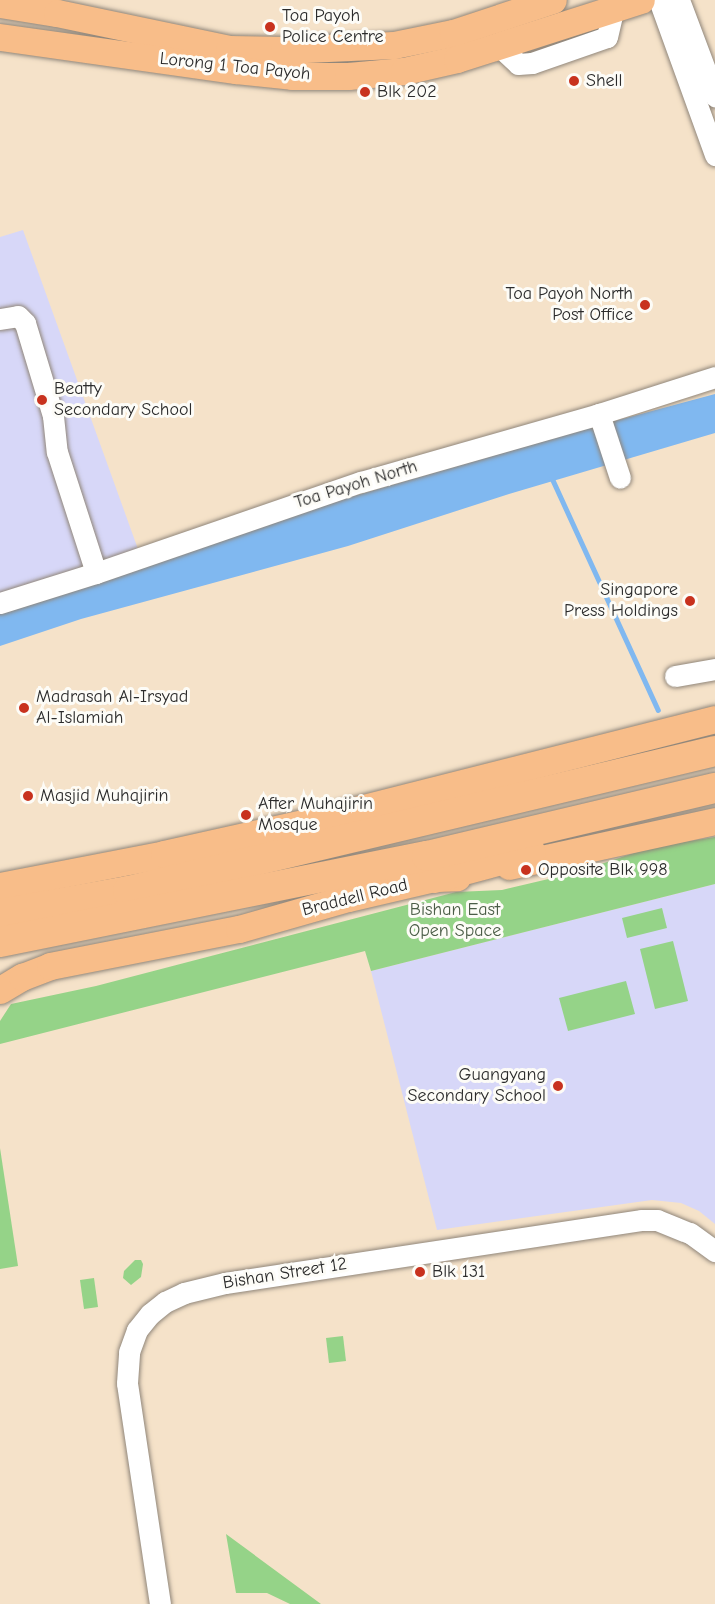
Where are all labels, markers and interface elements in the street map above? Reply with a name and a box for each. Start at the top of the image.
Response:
place label: Toa Payoh Police Centre [282,6,384,48]
marker: Toa Payoh Police Centre [263,20,277,34]
street label: Lorong 1 Toa Payoh [159,48,311,86]
place label: Shell [586,70,622,92]
marker: Shell [567,74,581,88]
place label: Blk 202 [377,81,437,103]
marker: Blk 202 [358,85,372,99]
place label: Toa Payoh North Post Office [506,284,633,326]
marker: Toa Payoh North Post Office [638,298,652,312]
place label: Beatty Secondary School [54,379,192,422]
marker: Beatty Secondary School [35,393,49,407]
street label: Toa Payoh North [292,456,420,514]
place label: Singapore Press Holdings [564,580,678,622]
marker: Singapore Press Holdings [683,594,697,608]
place label: Madrasah Al-Irsyad Al-Islamiah [36,687,188,730]
marker: Madrasah Al-Irsyad Al-Islamiah [17,701,31,715]
place label: Masjid Muhajirin [40,785,168,807]
marker: Masjid Muhajirin [21,789,35,803]
place label: After Muhajirin Mosque [258,794,373,836]
marker: After Muhajirin Mosque [239,808,253,822]
place label: Opposite Blk 998 [538,859,668,881]
marker: Opposite Blk 998 [519,863,533,877]
street label: Braddell Road [300,874,410,922]
park label: Bishan East Open Space [409,900,501,942]
place label: Guangyang Secondary School [408,1065,546,1108]
marker: Guangyang Secondary School [551,1079,565,1093]
street label: Bishan Street 12 [221,1254,349,1294]
place label: Blk 131 [432,1261,485,1283]
marker: Blk 131 [413,1265,427,1279]

